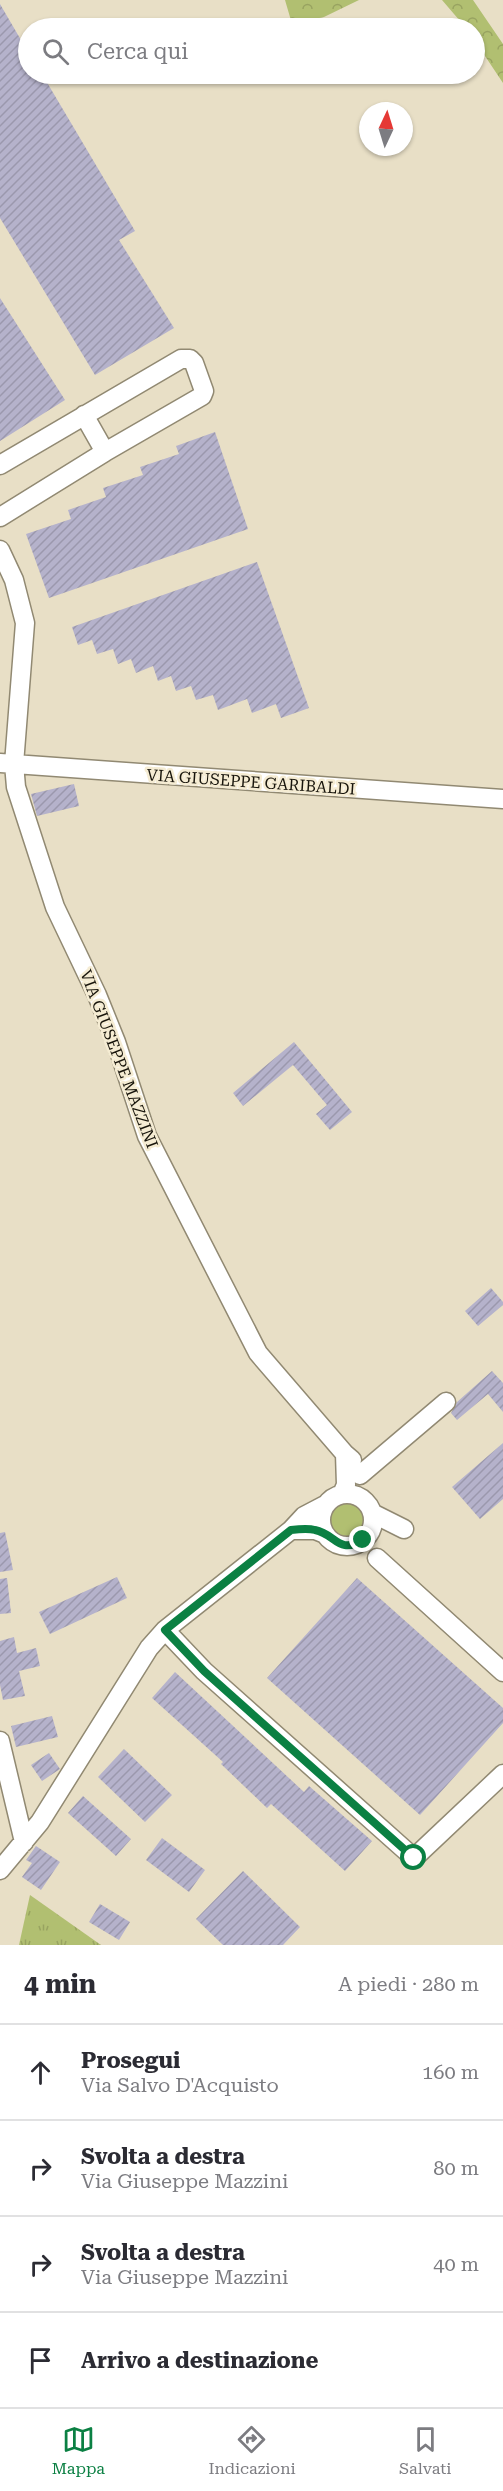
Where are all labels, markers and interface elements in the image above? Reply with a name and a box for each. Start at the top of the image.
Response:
search box [18,18,485,84]
icon: search [39,35,72,68]
text: Cerca qui [87,39,188,64]
north arrow [359,102,413,156]
street label: VIA GIUSEPPE GARIBALDI [146,765,356,799]
street label: VIA GIUSEPPE MAZZINI [76,967,162,1151]
route end [349,1526,375,1552]
route start [400,1844,426,1870]
text: 4 min [24,1969,96,1999]
text: A piedi · 280 m [338,1972,479,1996]
text: Prosegui [81,2048,180,2073]
icon: ahead [24,2056,57,2089]
text: 160 m [422,2060,479,2084]
text: Via Salvo D'Acquisto [81,2073,279,2097]
text: Svolta a destra [81,2144,245,2169]
icon: right [24,2152,57,2185]
text: 80 m [433,2156,479,2180]
text: Via Giuseppe Mazzini [81,2169,288,2193]
text: Svolta a destra [81,2240,245,2265]
icon: right [24,2248,57,2281]
text: 40 m [433,2252,479,2276]
text: Via Giuseppe Mazzini [81,2265,288,2289]
icon: arrive [24,2344,57,2377]
text: Arrivo a destinazione [81,2348,318,2373]
tab: Mappa [52,2423,105,2478]
tab: Indicazioni [208,2423,296,2478]
tab: Salvati [399,2423,451,2478]

